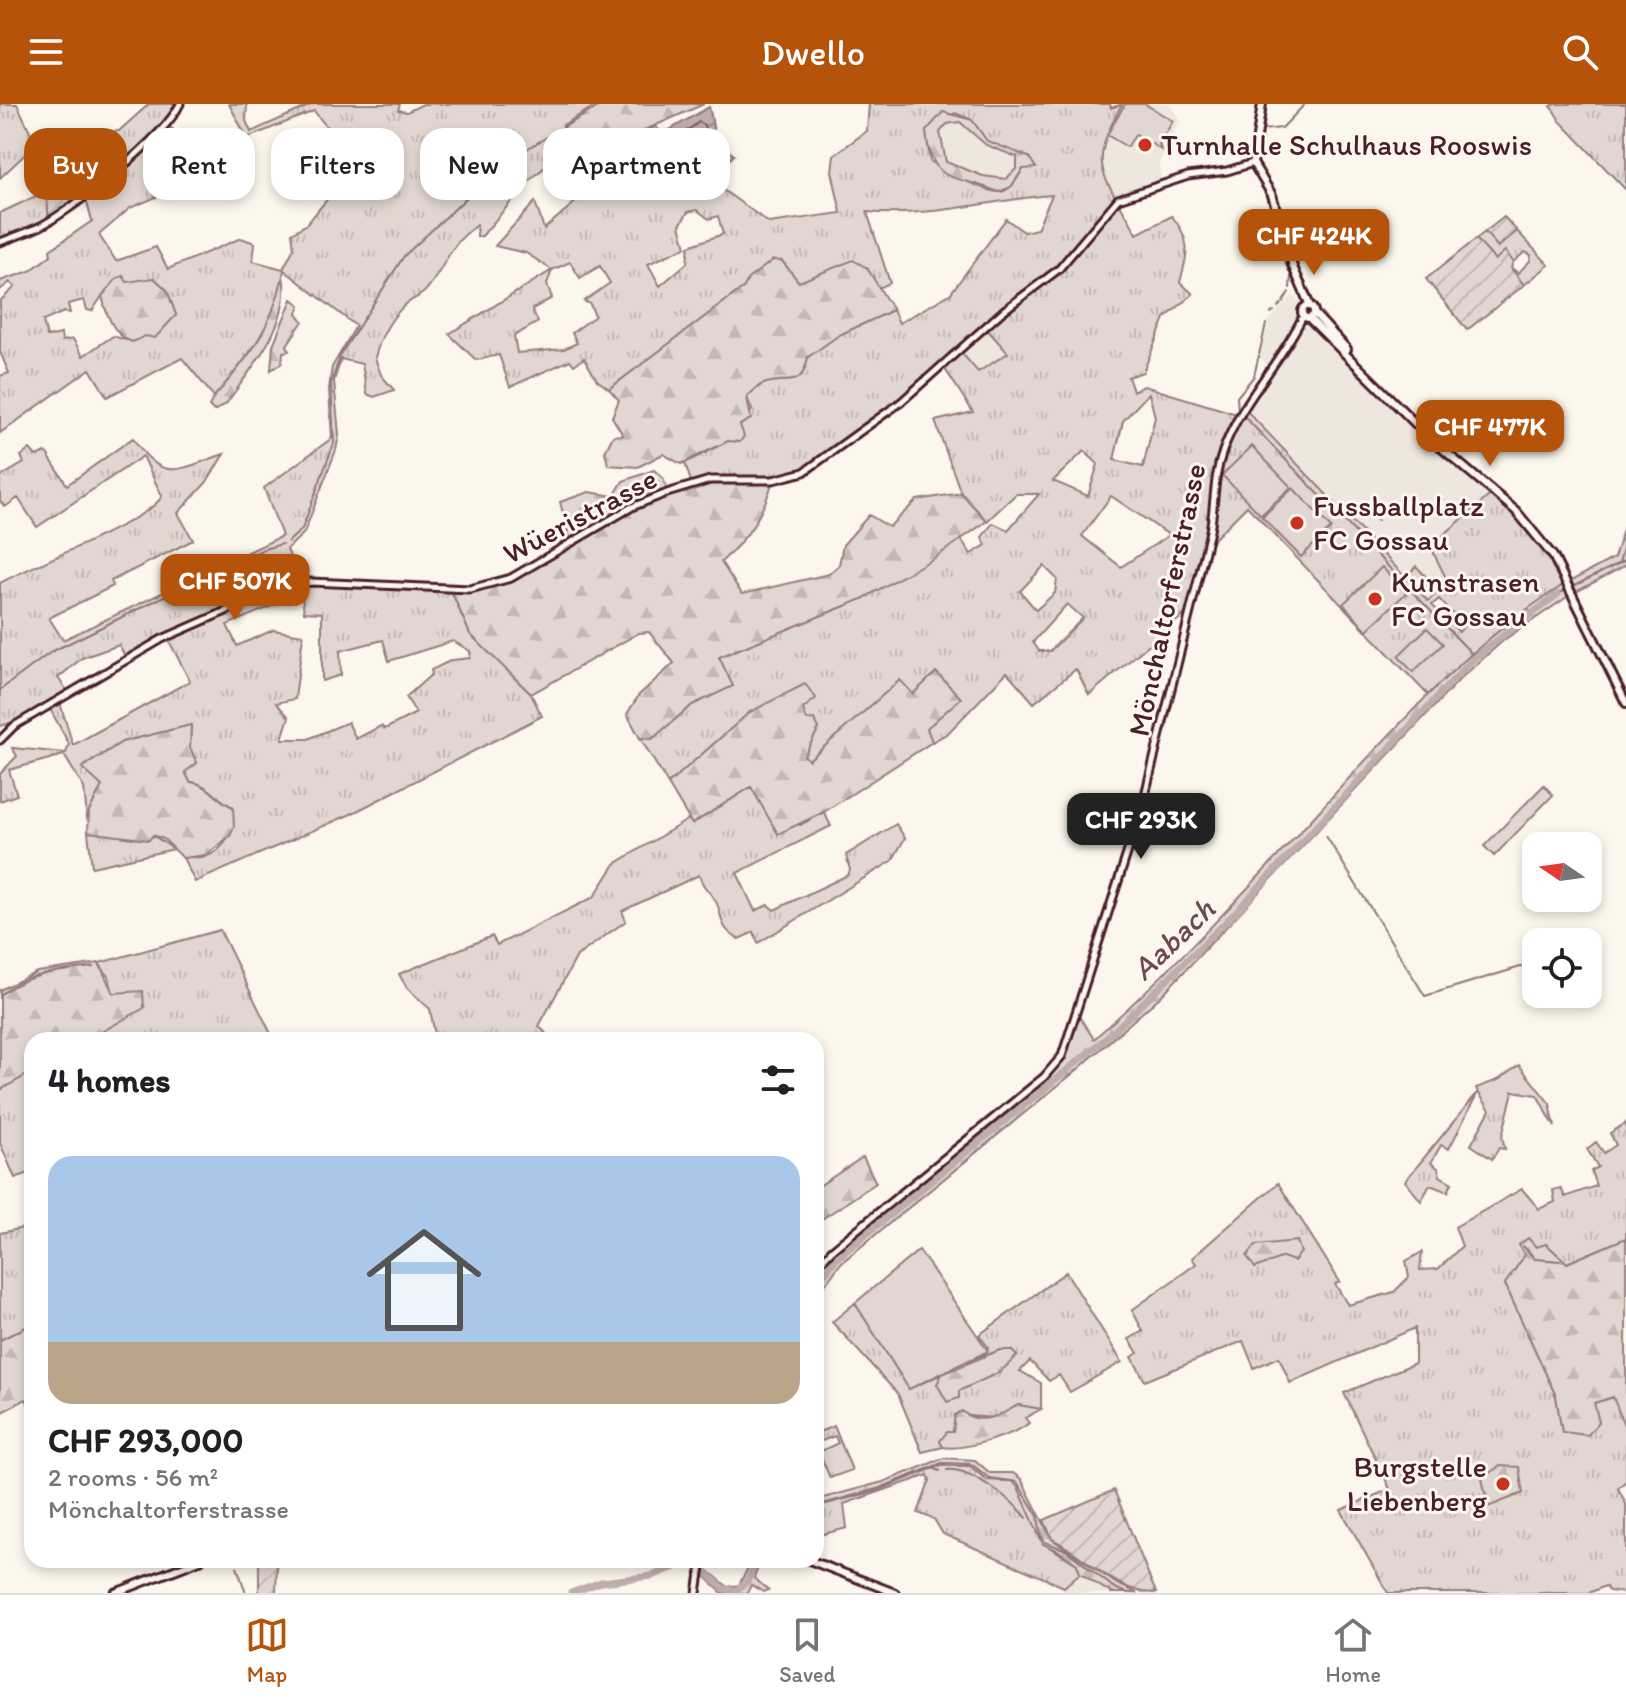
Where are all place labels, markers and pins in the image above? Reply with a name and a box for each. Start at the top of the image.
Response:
place label: Turnhalle Schulhaus Rooswis [1161,126,1532,163]
marker: Turnhalle Schulhaus Rooswis [1136,136,1154,154]
pin: CHF 424K [1231,209,1397,277]
pin: CHF 477K [1407,400,1573,468]
place label: Fussballplatz FC Gossau [1313,487,1484,558]
marker: Fussballplatz FC Gossau [1288,514,1306,532]
pin: CHF 507K [152,554,318,622]
place label: Kunstrasen FC Gossau [1391,563,1539,634]
marker: Kunstrasen FC Gossau [1366,590,1384,608]
pin: CHF 293K [1058,793,1224,861]
place label: Burgstelle Liebenberg [1347,1448,1488,1519]
marker: Burgstelle Liebenberg [1494,1475,1512,1493]

